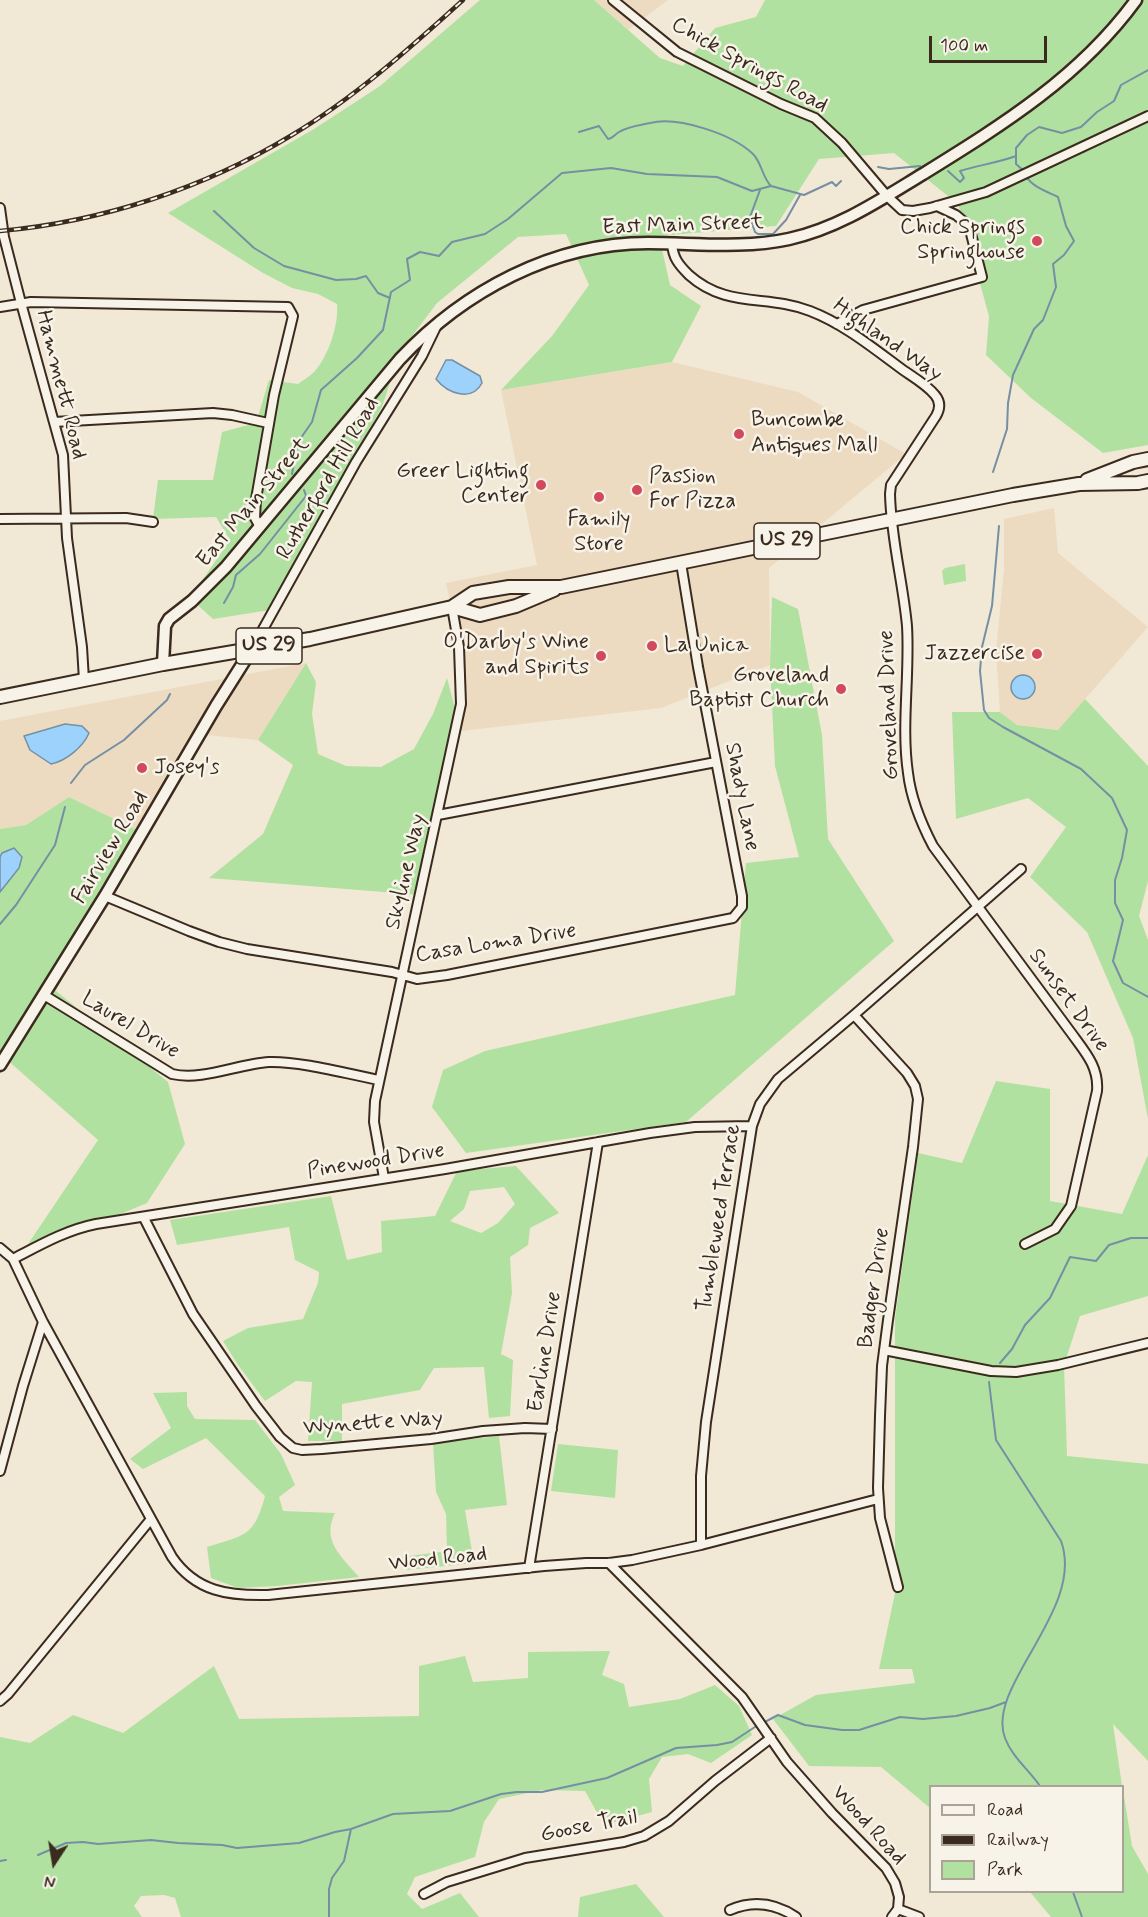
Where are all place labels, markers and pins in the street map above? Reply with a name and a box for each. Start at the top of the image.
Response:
place label: Chick Springs Springhouse [900,215,1025,266]
marker: Chick Springs Springhouse [1030,234,1044,248]
place label: Buncombe Antiques Mall [751,408,877,460]
marker: Buncombe Antiques Mall [732,427,746,441]
place label: Greer Lighting Center [396,459,529,511]
place label: Passion For Pizza [649,464,736,516]
marker: Greer Lighting Center [534,478,548,492]
marker: Passion For Pizza [630,483,644,497]
marker: Family Store [592,490,606,504]
place label: Family Store [567,507,631,558]
place label: O'Darby's Wine and Spirits [443,630,589,682]
place label: La Unica [664,633,749,659]
marker: La Unica [645,639,659,653]
place label: Jazzercise [924,641,1025,667]
marker: Jazzercise [1030,647,1044,661]
marker: O'Darby's Wine and Spirits [594,649,608,663]
place label: Groveland Baptist Church [689,663,829,714]
marker: Groveland Baptist Church [834,682,848,696]
place label: Josey's [154,755,219,781]
marker: Josey's [135,761,149,775]

